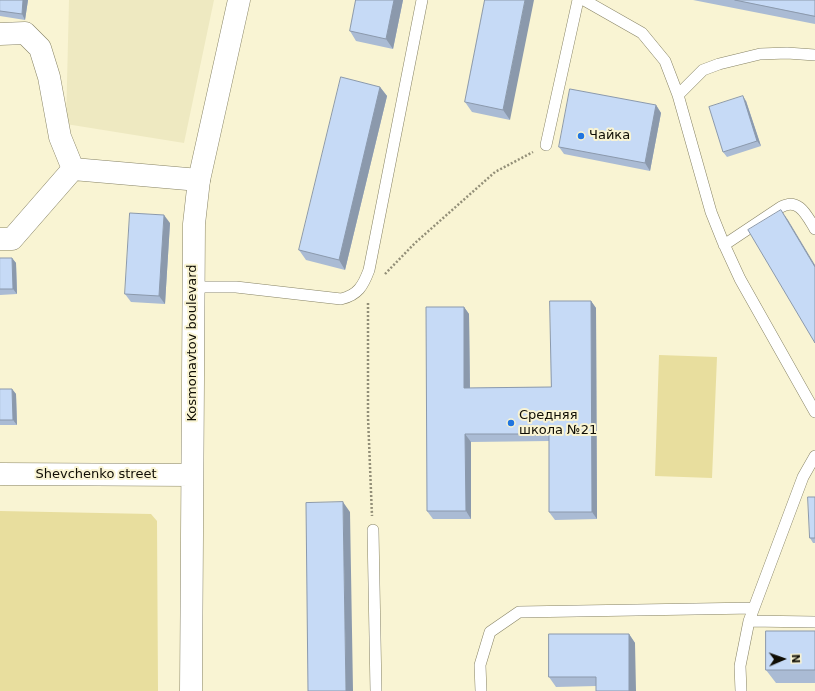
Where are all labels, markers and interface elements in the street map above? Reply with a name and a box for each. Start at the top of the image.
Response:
place label: Чайка [589,128,630,144]
marker: Чайка [576,131,586,141]
street label: Kosmonavtov boulevard [185,264,201,422]
place label: Средняя школа №21 [519,408,597,439]
marker: Средняя школа №21 [506,418,516,428]
street label: Shevchenko street [36,467,156,483]
north arrow [763,639,803,679]
text: N [789,654,802,663]

